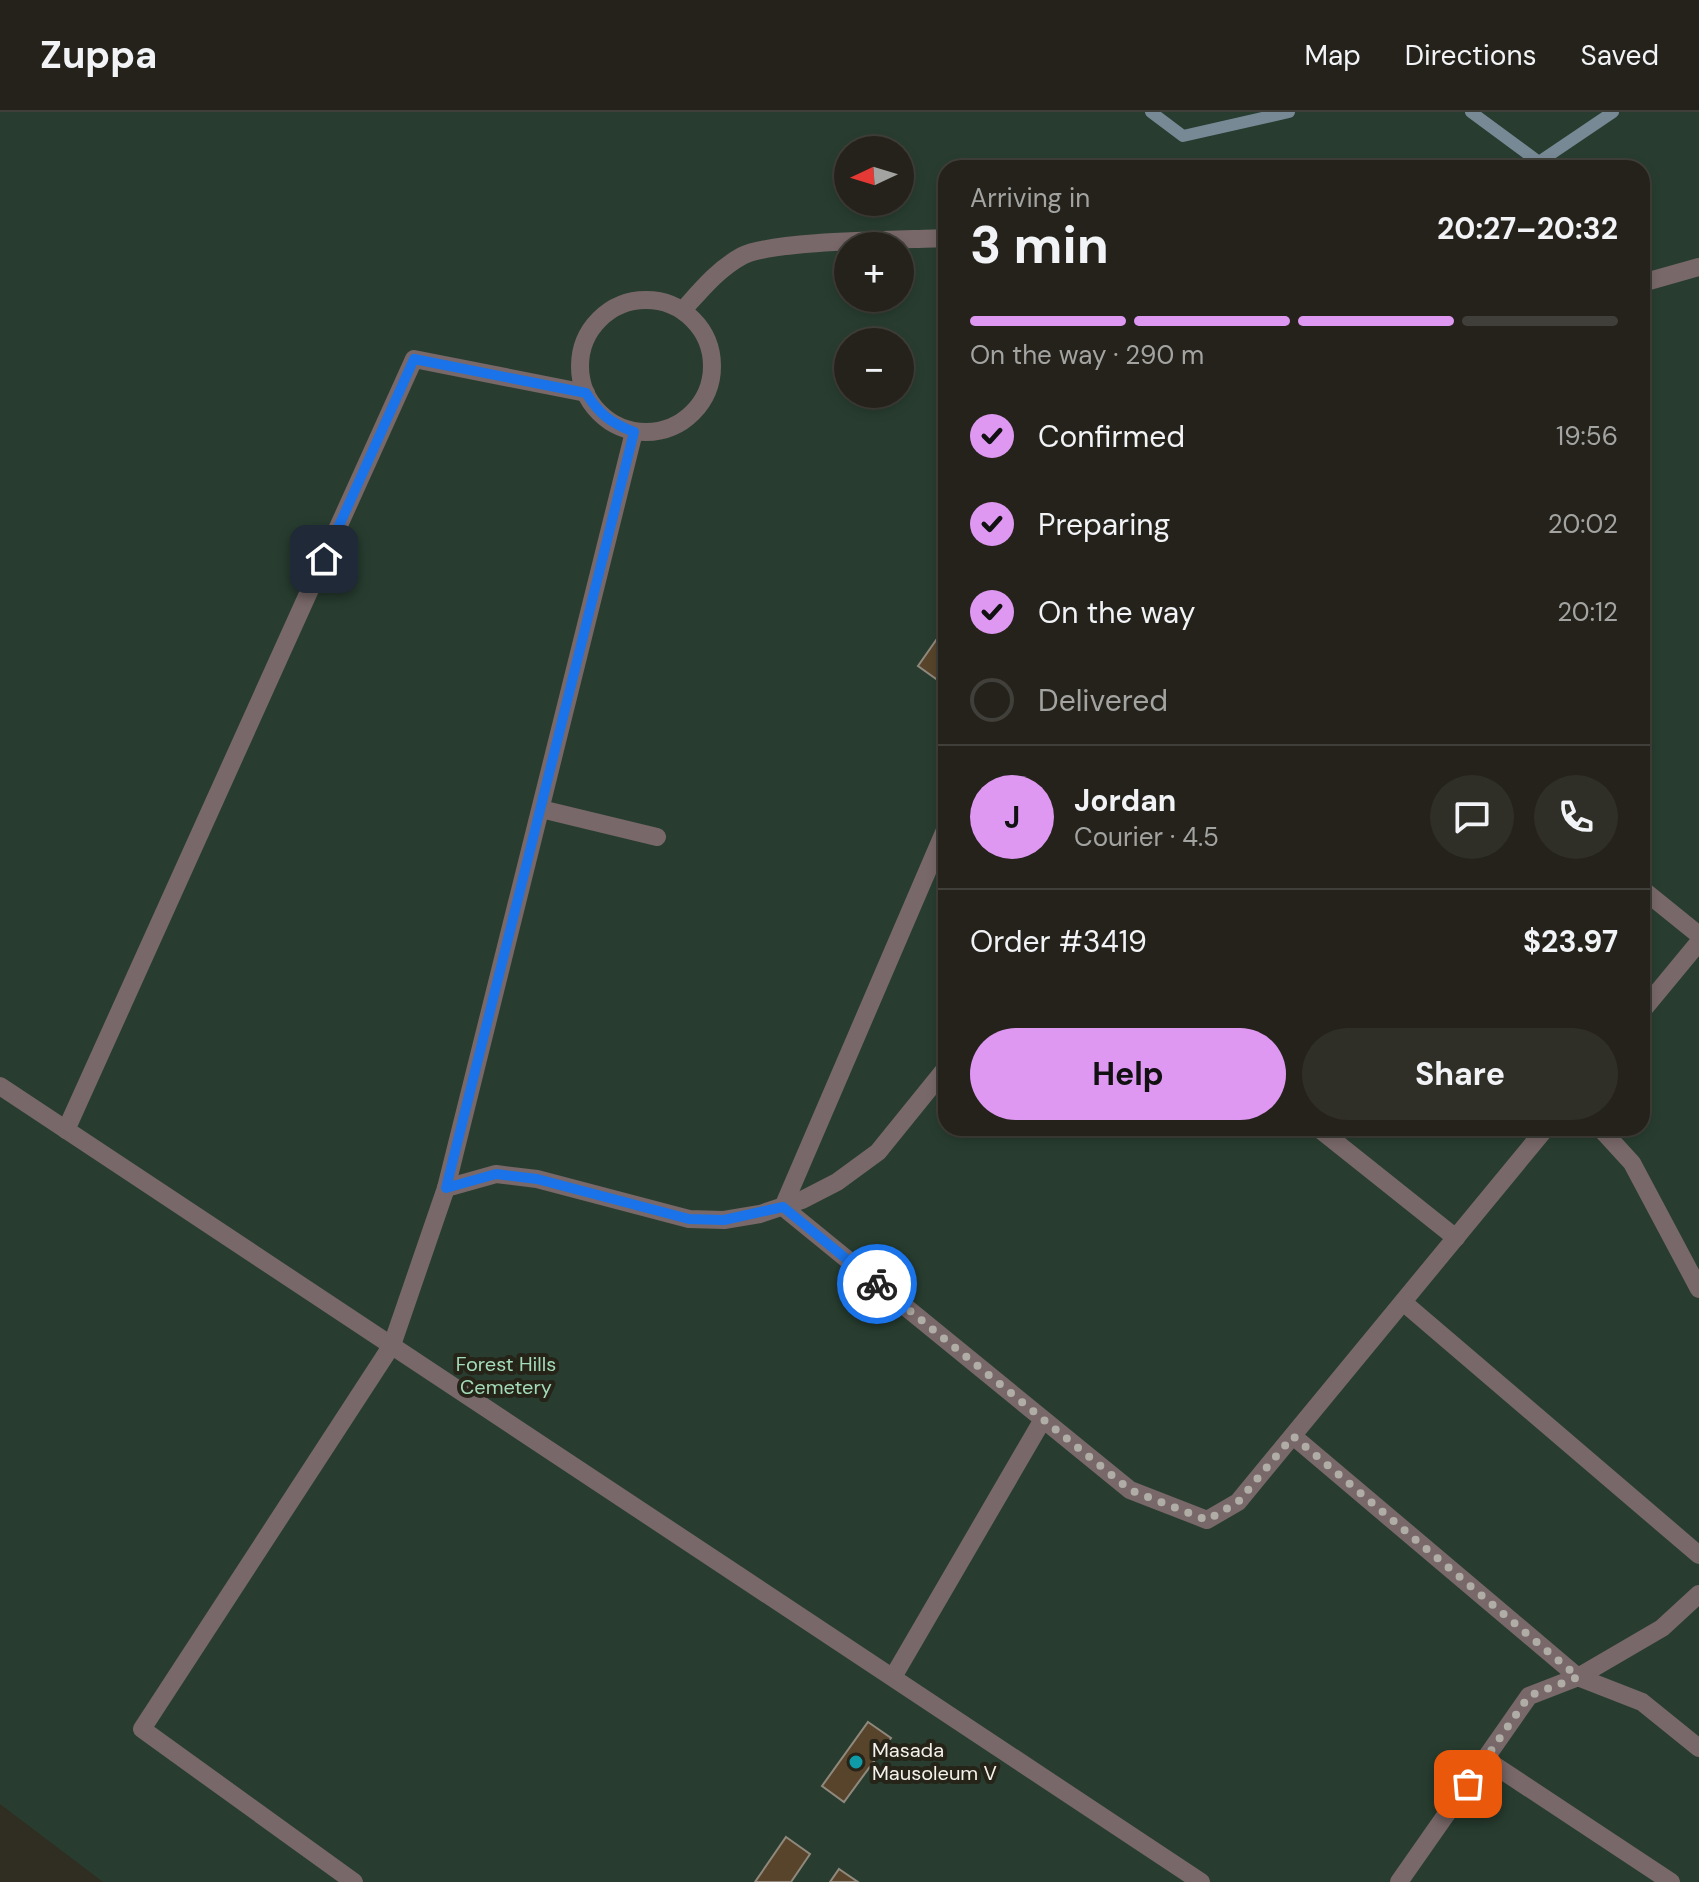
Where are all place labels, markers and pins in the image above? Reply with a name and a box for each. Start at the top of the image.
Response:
pin [290,525,358,593]
place label: Masada Mausoleum V [872,1737,997,1786]
pin [1434,1750,1502,1818]
marker: Masada Mausoleum V [847,1753,865,1771]

